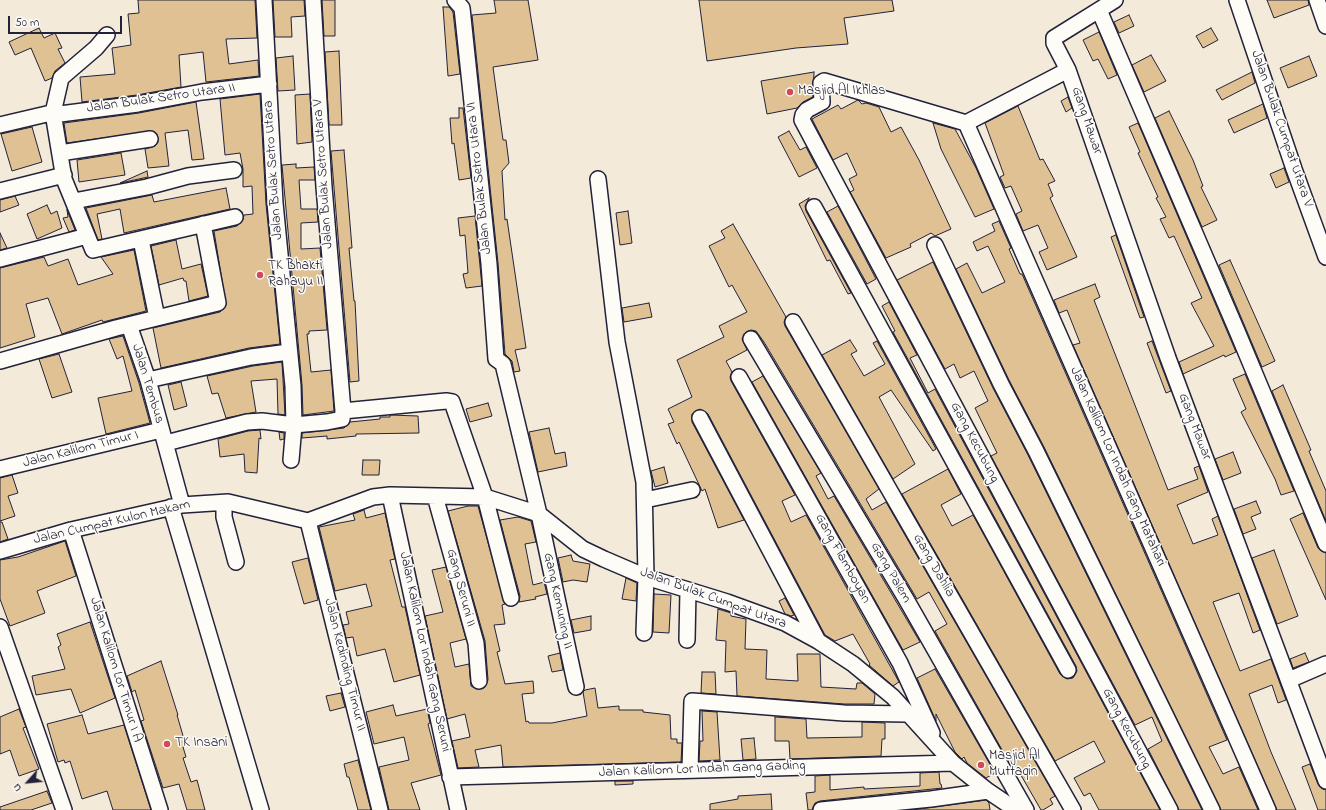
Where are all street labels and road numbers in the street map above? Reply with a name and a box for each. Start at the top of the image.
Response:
street label: Jalan Bulak Cumpat Utara V [1246,48,1316,210]
street label: Jalan Bulak Setro Utara II [86,80,236,118]
street label: Gang Mawar [1067,85,1105,157]
street label: Jalan Bulak Setro Utara V [310,99,338,249]
street label: Jalan Bulak Setro Utara [261,100,287,240]
street label: Jalan Bulak Setro Utara VI [464,101,496,255]
street label: Jalan Tembus [127,342,167,426]
street label: Jalan Kalilom Lor Indah Gang Matahari [1065,365,1169,569]
street label: Gang Mawar [1174,391,1214,463]
street label: Gang Kecubung [946,400,1002,486]
street label: Jalan Kalilom Timur I [22,428,140,472]
street label: Jalan Cumpat Kulon Makam [32,497,192,549]
street label: Gang Flamboyan [810,511,874,607]
street label: Gang Dahlia [908,532,958,600]
street label: Gang Palem [866,540,914,606]
street label: Gang Seruni II [442,547,478,629]
street label: Jalan Kalilom Lor Indah Gang Seruni [395,550,453,754]
street label: Gang Kemuning II [539,552,575,650]
street label: Jalan Bulak Cumpat Utara [638,565,788,633]
street label: Jalan Kalilom Lor Timur I A [85,595,145,745]
street label: Jalan Kedinding Timur II [319,597,369,733]
street label: Gang Kecubung [1098,686,1154,772]
street label: Jalan Kalilom Lor Indah Gang Gading [598,758,806,782]

